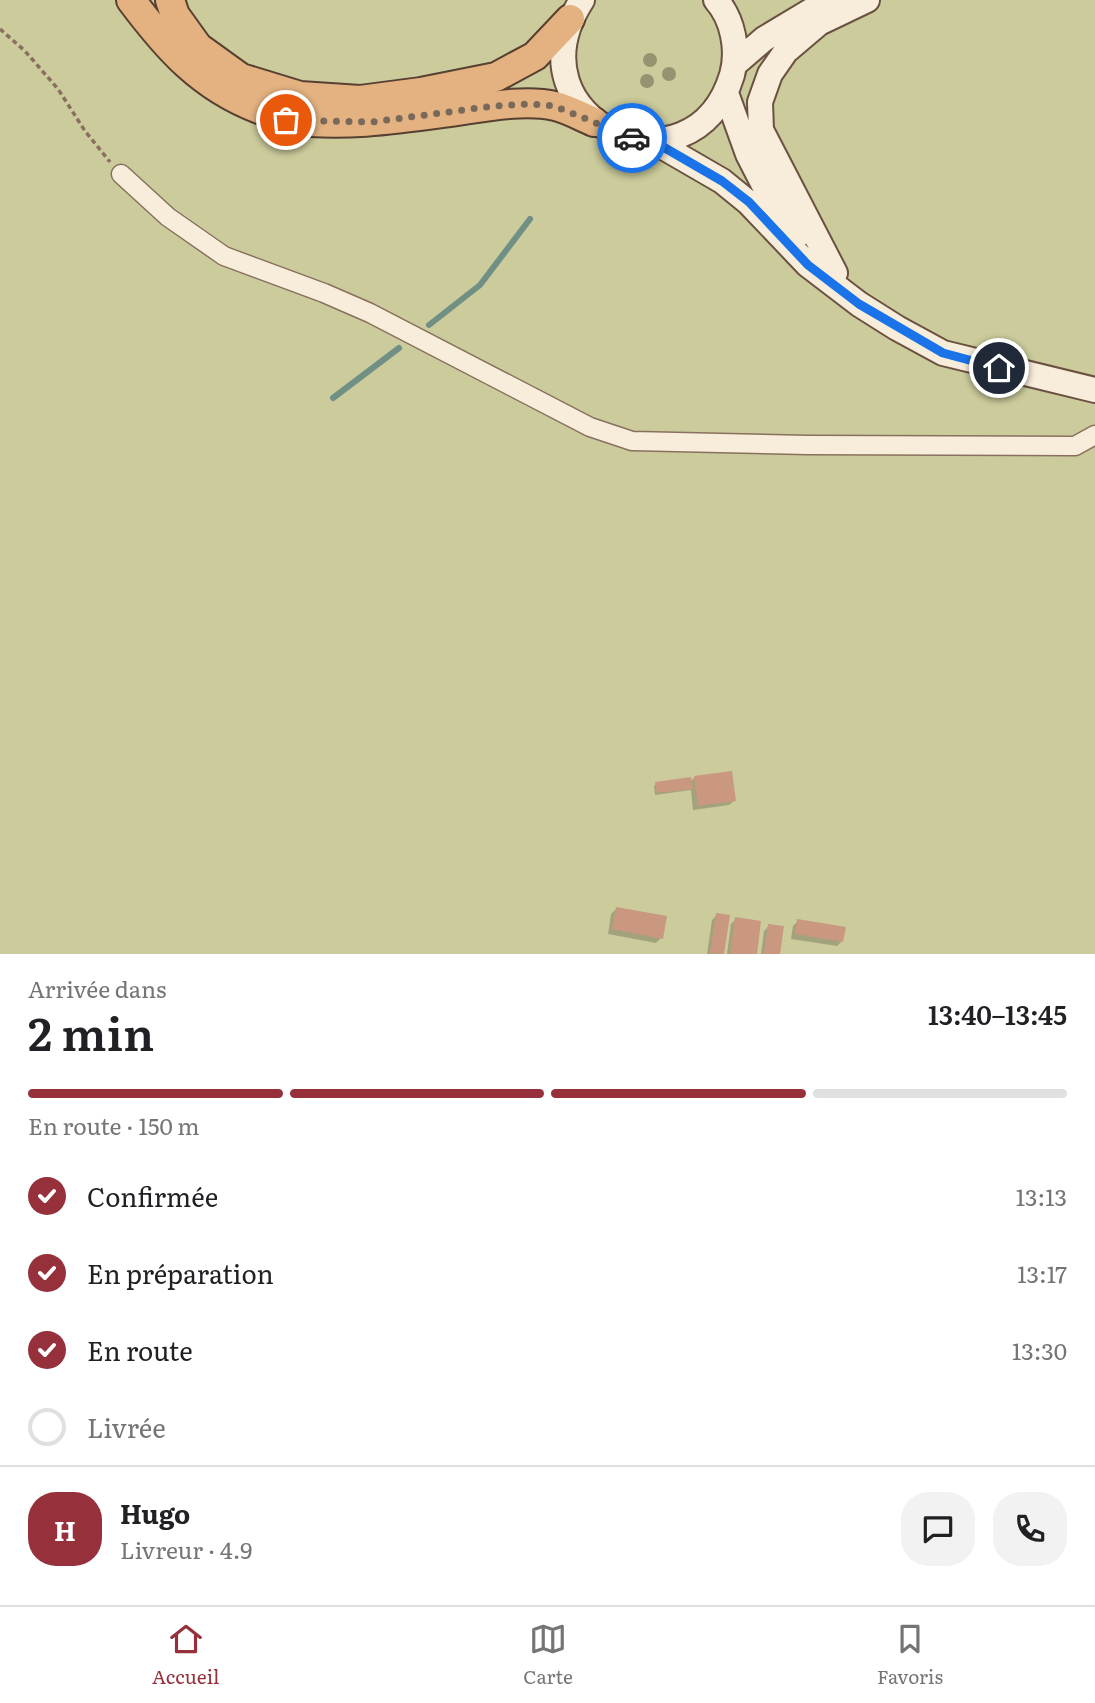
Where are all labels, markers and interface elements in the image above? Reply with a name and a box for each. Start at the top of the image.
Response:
pin [256,90,316,150]
icon: bag [267,101,305,139]
courier [597,103,667,173]
icon: car [613,119,651,157]
pin [969,338,1029,398]
icon: home [980,349,1018,387]
text: Arrivée dans [28,971,166,1005]
text: 13:40–13:45 [928,994,1067,1033]
text: 2 min [28,997,154,1065]
text: En route · 150 m [28,1108,200,1142]
text: Confirmée [87,1176,218,1215]
icon: check [28,1177,66,1215]
text: 13:13 [1016,1179,1067,1213]
text: En préparation [87,1253,274,1292]
icon: check [28,1254,66,1292]
text: 13:17 [1017,1256,1067,1290]
text: En route [87,1330,193,1369]
icon: check [28,1331,66,1369]
text: 13:30 [1012,1333,1067,1367]
text: Livrée [87,1407,166,1446]
button: chat [901,1492,975,1566]
button: phone [993,1492,1067,1566]
text: Hugo [120,1493,190,1532]
text: H [54,1510,76,1549]
text: Livreur · 4.9 [120,1532,252,1566]
tab: Accueil [152,1620,219,1690]
tab: Carte [523,1620,573,1690]
tab: Favoris [877,1620,943,1690]

